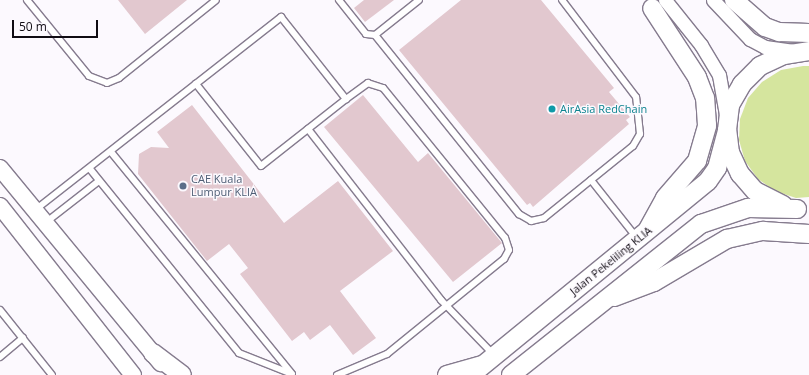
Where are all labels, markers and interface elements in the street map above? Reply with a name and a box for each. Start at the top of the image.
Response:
scale bar [14,12,100,38]
text: 50 m [19,18,47,35]
place label: AirAsia RedChain [560,102,647,116]
marker: AirAsia RedChain [547,104,557,114]
place label: CAE Kuala Lumpur KLIA [191,173,257,199]
marker: CAE Kuala Lumpur KLIA [178,181,188,191]
street label: Jalan Pekeliling KLIA [567,224,655,298]

